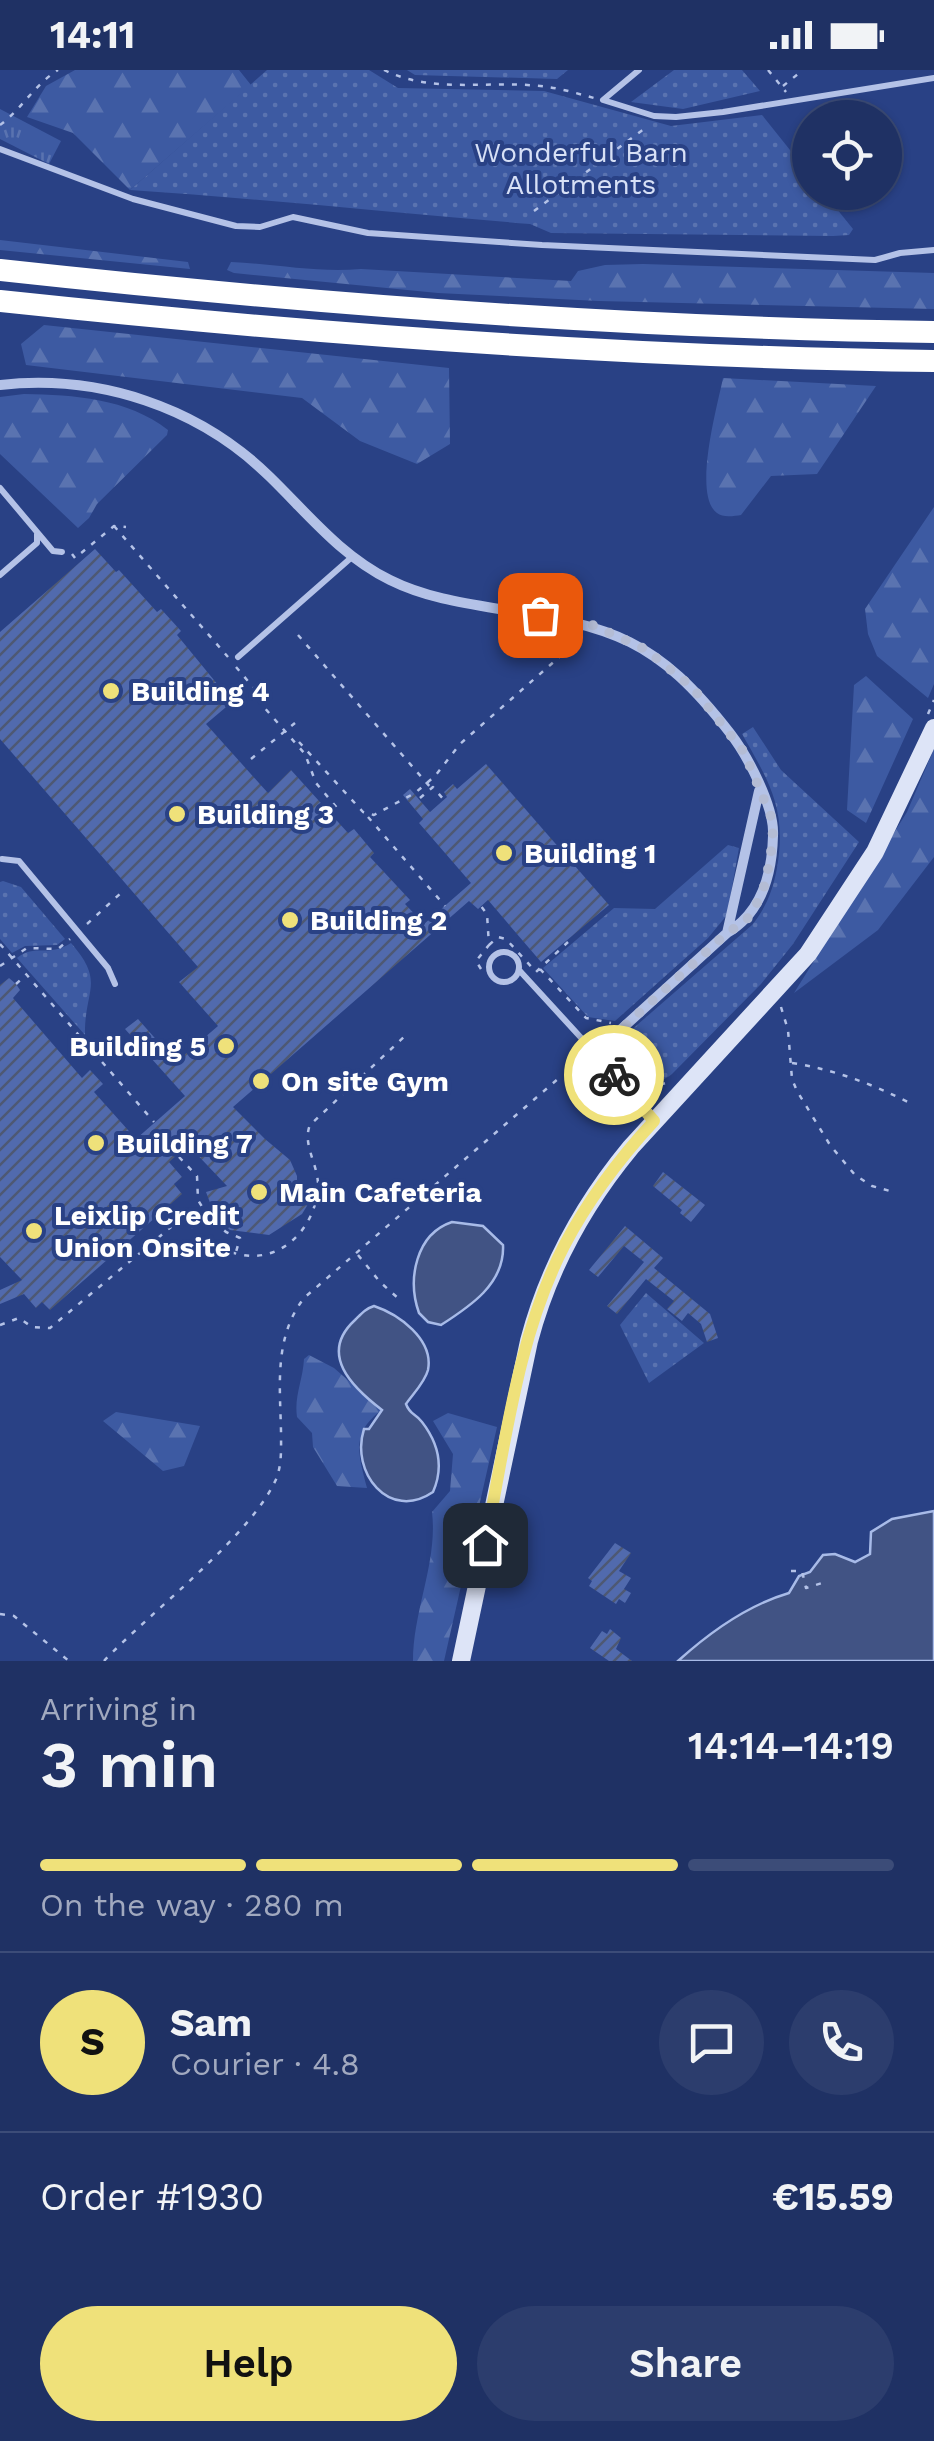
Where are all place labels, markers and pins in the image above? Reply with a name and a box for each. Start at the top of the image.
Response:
pin [498,573,583,658]
place label: Building 4 [131,675,270,708]
marker: Building 4 [100,680,122,702]
place label: Building 3 [197,798,334,831]
marker: Building 3 [166,803,188,825]
place label: Building 1 [524,837,656,870]
marker: Building 1 [493,842,515,864]
place label: Building 2 [310,904,447,937]
marker: Building 2 [279,909,301,931]
place label: Building 5 [69,1030,206,1063]
marker: Building 5 [215,1035,237,1057]
place label: On site Gym [281,1065,449,1098]
marker: On site Gym [250,1070,272,1092]
place label: Building 7 [116,1127,253,1160]
marker: Building 7 [85,1132,107,1154]
place label: Main Cafeteria [279,1176,483,1209]
marker: Main Cafeteria [248,1181,270,1203]
place label: Leixlip Credit Union Onsite [54,1199,240,1264]
marker: Leixlip Credit Union Onsite [23,1220,45,1242]
pin [443,1503,528,1588]

